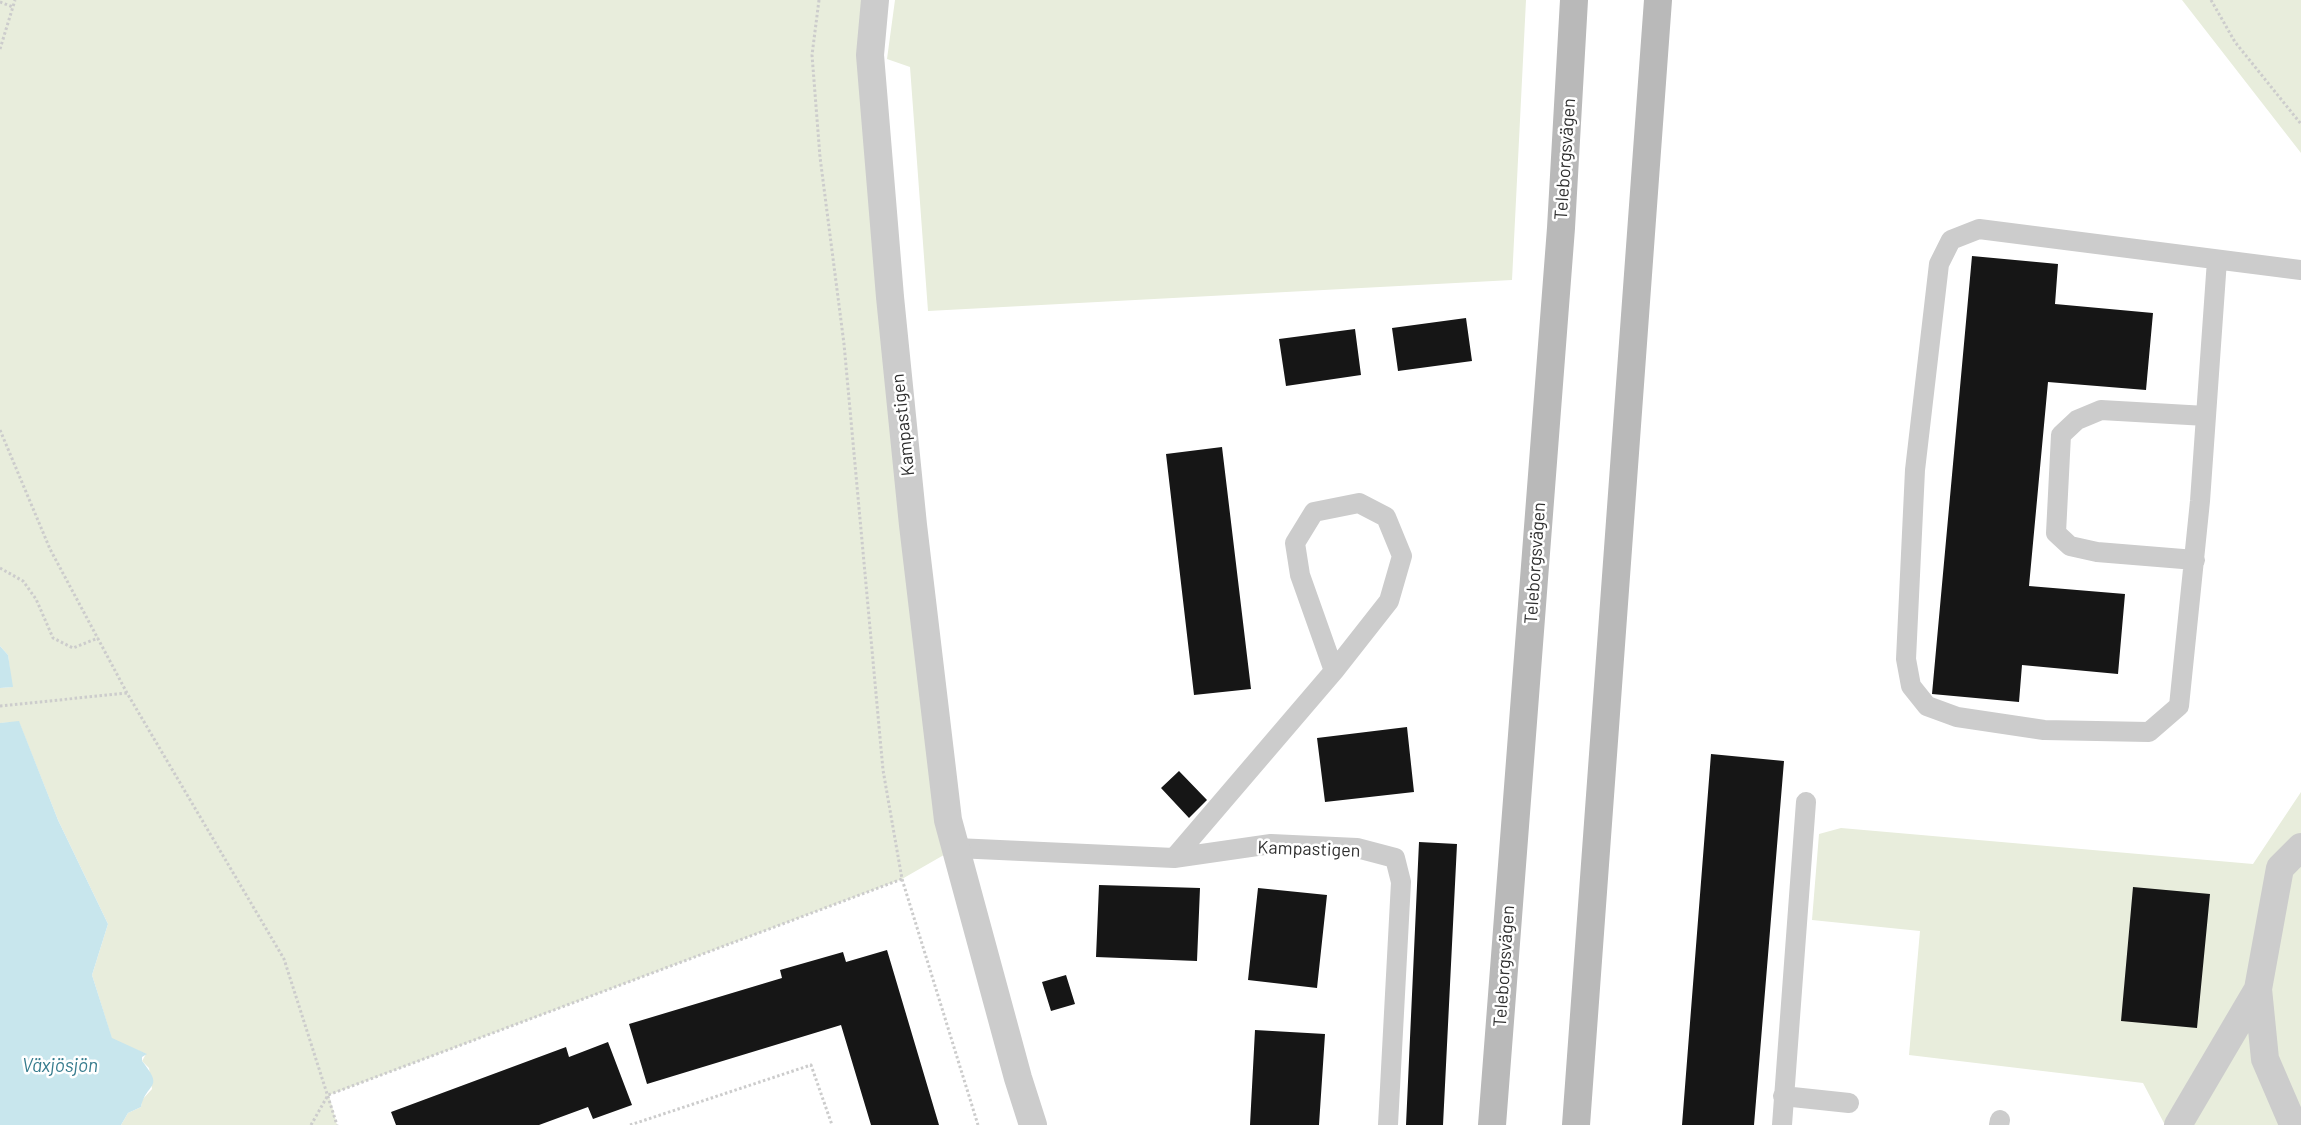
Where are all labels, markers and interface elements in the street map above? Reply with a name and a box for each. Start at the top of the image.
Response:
street label: Teleborgsvägen [1550,97,1580,221]
street label: Kampastigen [887,373,919,477]
street label: Teleborgsvägen [1520,501,1550,625]
street label: Kampastigen [1257,836,1361,862]
street label: Teleborgsvägen [1489,904,1519,1028]
water label: Växjösjön [22,1055,98,1077]

